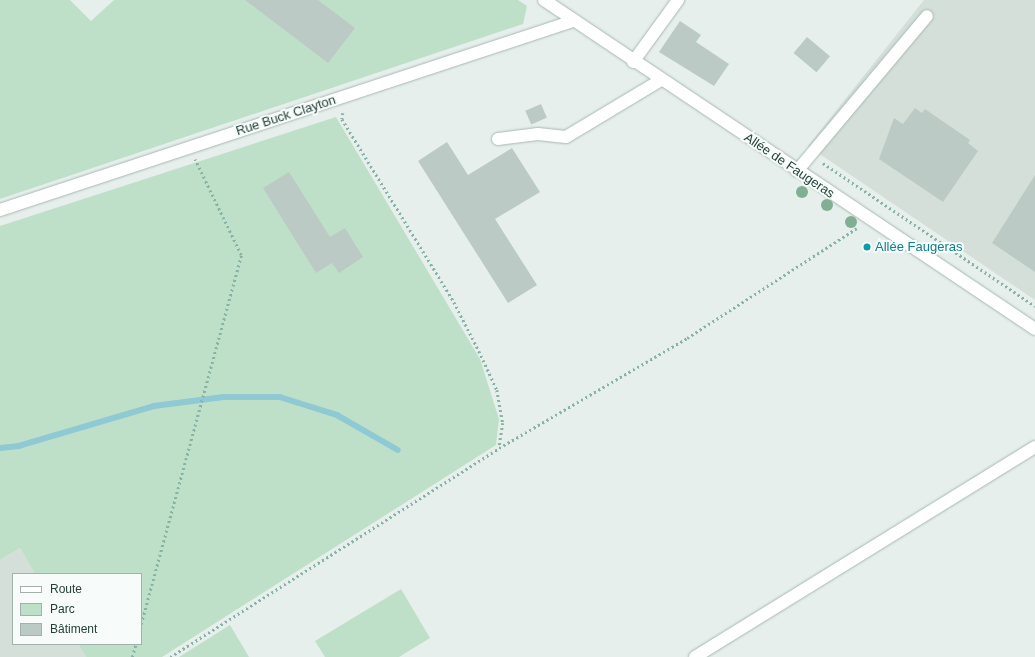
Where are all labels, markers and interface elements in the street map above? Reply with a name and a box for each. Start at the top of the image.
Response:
street label: Rue Buck Clayton [234,93,338,139]
street label: Allée de Faugeras [741,130,837,202]
place label: Allée Faugeras [875,239,962,255]
marker: Allée Faugeras [862,242,872,252]
legend [12,573,142,645]
text: Route [50,582,82,596]
text: Parc [50,602,75,616]
text: Bâtiment [50,622,97,636]

